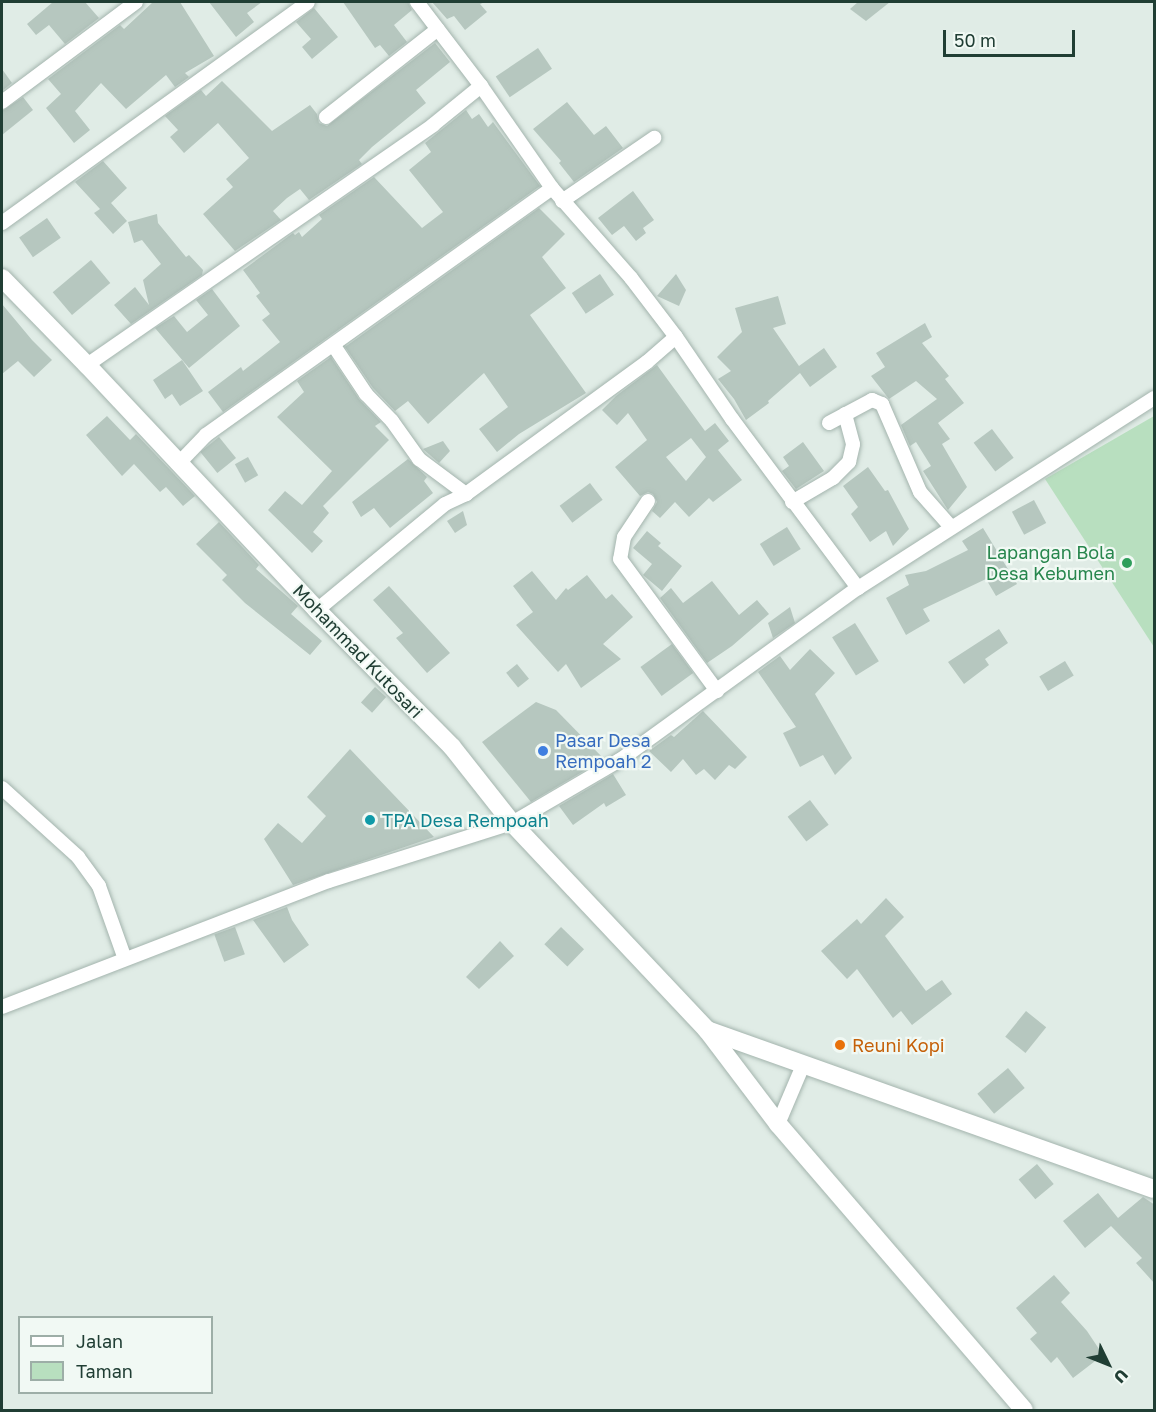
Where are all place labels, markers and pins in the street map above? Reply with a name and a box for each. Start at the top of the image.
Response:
place label: Lapangan Bola Desa Kebumen [986,542,1115,584]
marker: Lapangan Bola Desa Kebumen [1120,556,1134,570]
place label: Pasar Desa Rempoah 2 [555,730,651,772]
marker: Pasar Desa Rempoah 2 [536,744,550,758]
place label: TPA Desa Rempoah [382,809,549,831]
marker: TPA Desa Rempoah [363,813,377,827]
place label: Reuni Kopi [852,1034,945,1056]
marker: Reuni Kopi [833,1038,847,1052]

